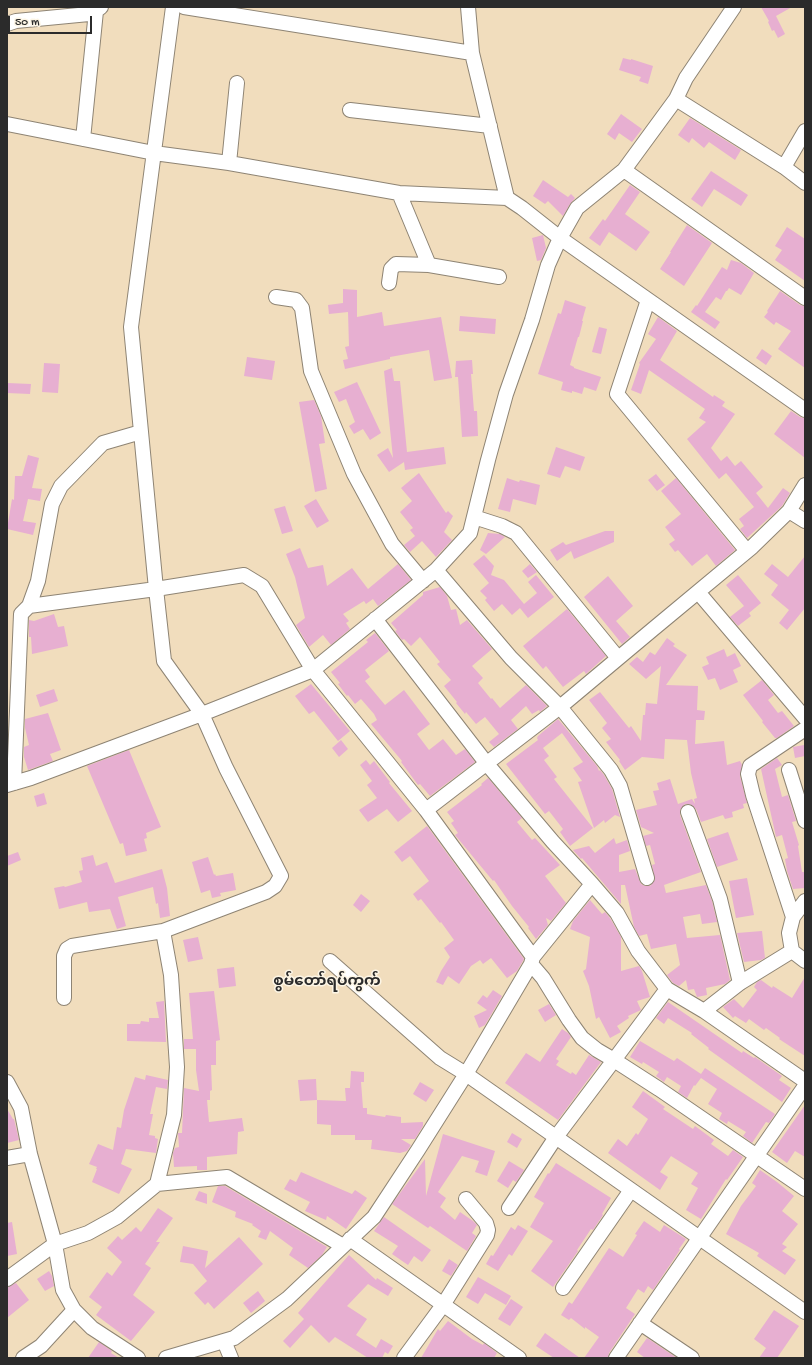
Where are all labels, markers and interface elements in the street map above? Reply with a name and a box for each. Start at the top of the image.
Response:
scale bar [10,8,94,34]
text: 50 m [15,16,40,30]
district label: စွမ်တော်ရပ်ကွက် [273,974,381,992]

